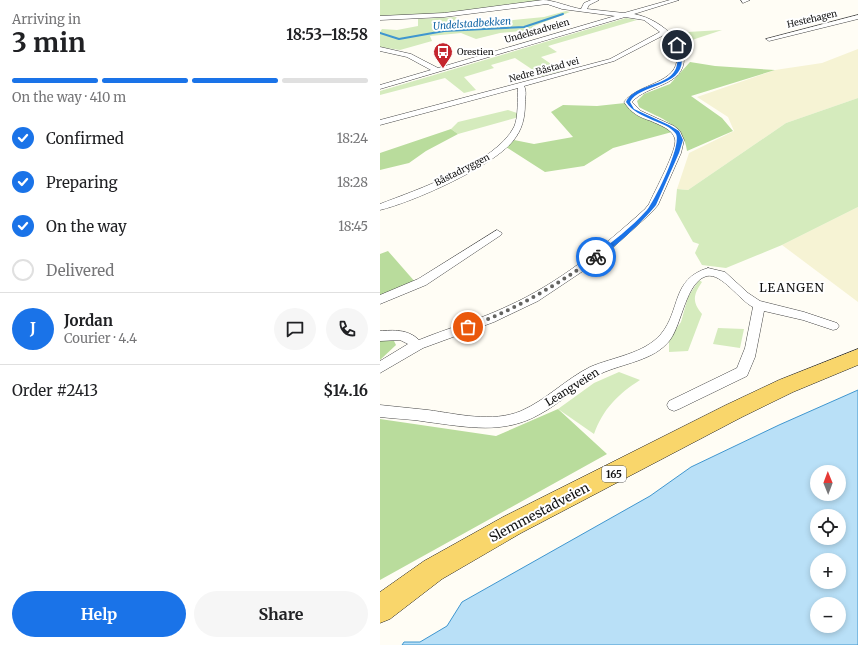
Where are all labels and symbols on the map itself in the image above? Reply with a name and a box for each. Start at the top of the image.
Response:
street label: Hestehagen [786,7,838,30]
water label: Undelstadbekken [433,14,511,33]
street label: Undelstadveien [503,16,571,45]
pin [660,28,694,62]
bus stop icon: Orestien [432,41,454,69]
place label: Orestien [457,46,494,57]
street label: Nedre Båstad vei [508,55,580,84]
street label: Båstadryggen [432,151,491,188]
courier [576,237,616,277]
district label: LEANGEN [759,280,825,295]
pin [451,310,485,344]
street label: Leangveien [542,364,602,409]
north arrow [810,465,846,501]
road number: 165 [602,466,626,482]
street label: Slemmestadveien [486,479,593,546]

